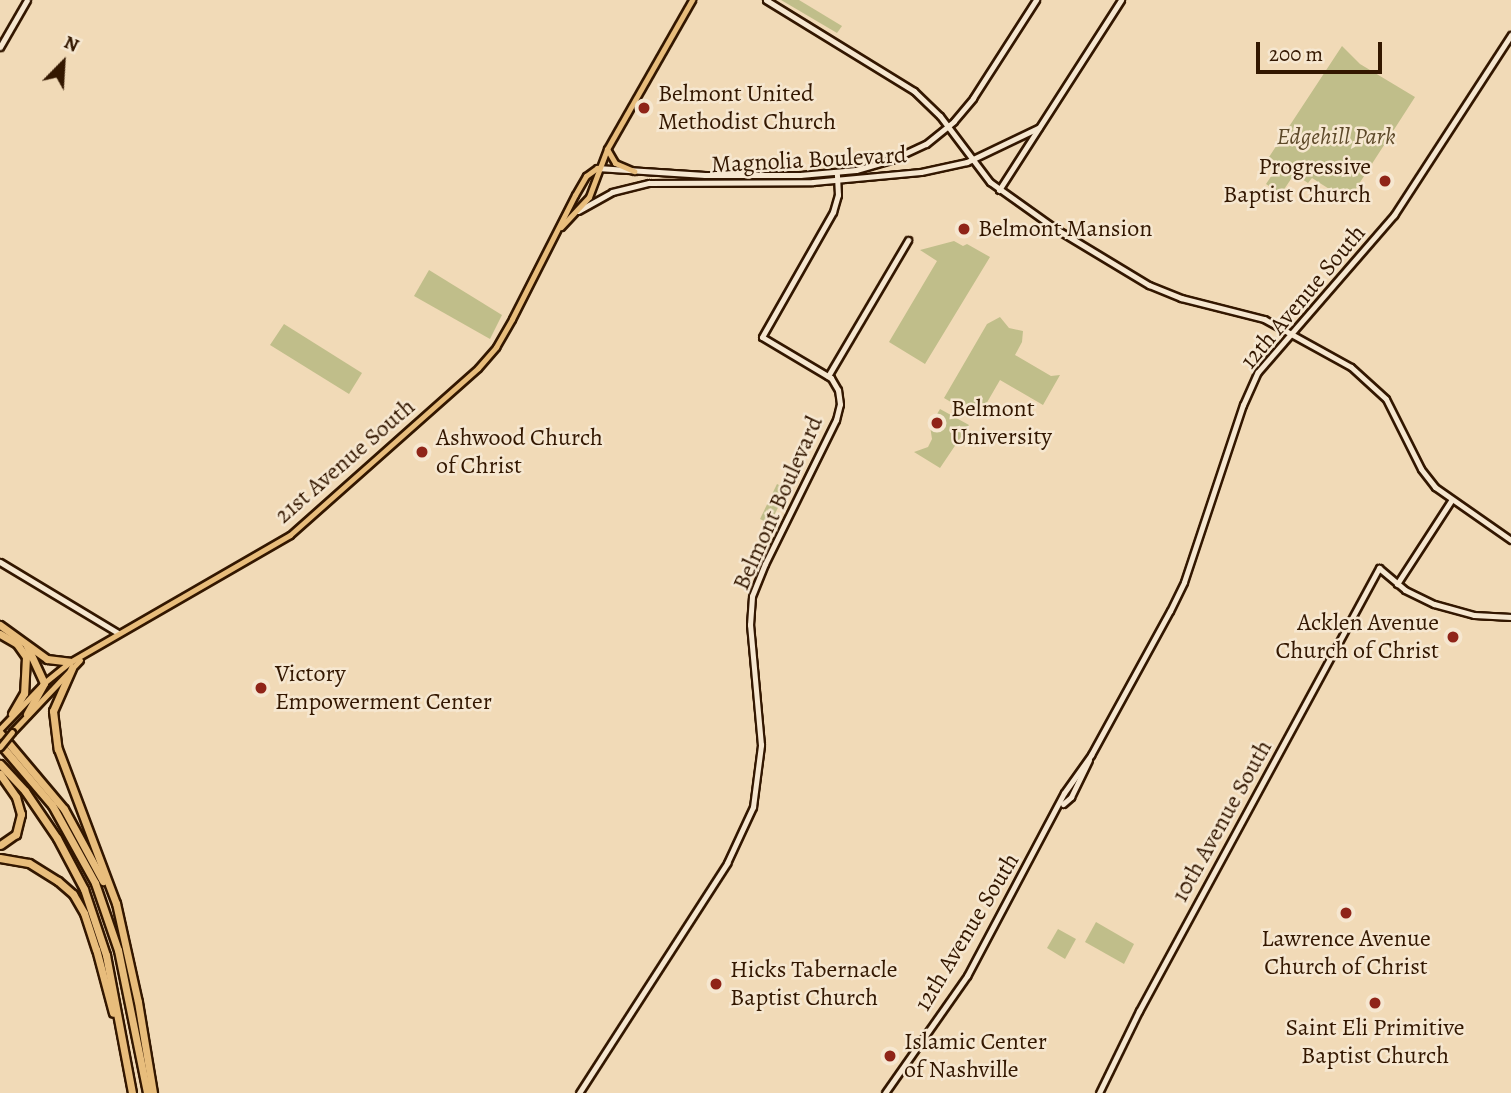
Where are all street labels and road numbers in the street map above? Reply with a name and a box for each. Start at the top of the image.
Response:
street label: Magnolia Boulevard [710,140,908,180]
street label: 12th Avenue South [1234,219,1372,375]
street label: 21st Avenue South [269,392,421,530]
street label: Belmont Boulevard [727,412,829,594]
street label: 10th Avenue South [1166,735,1278,907]
street label: 12th Avenue South [909,848,1025,1016]

